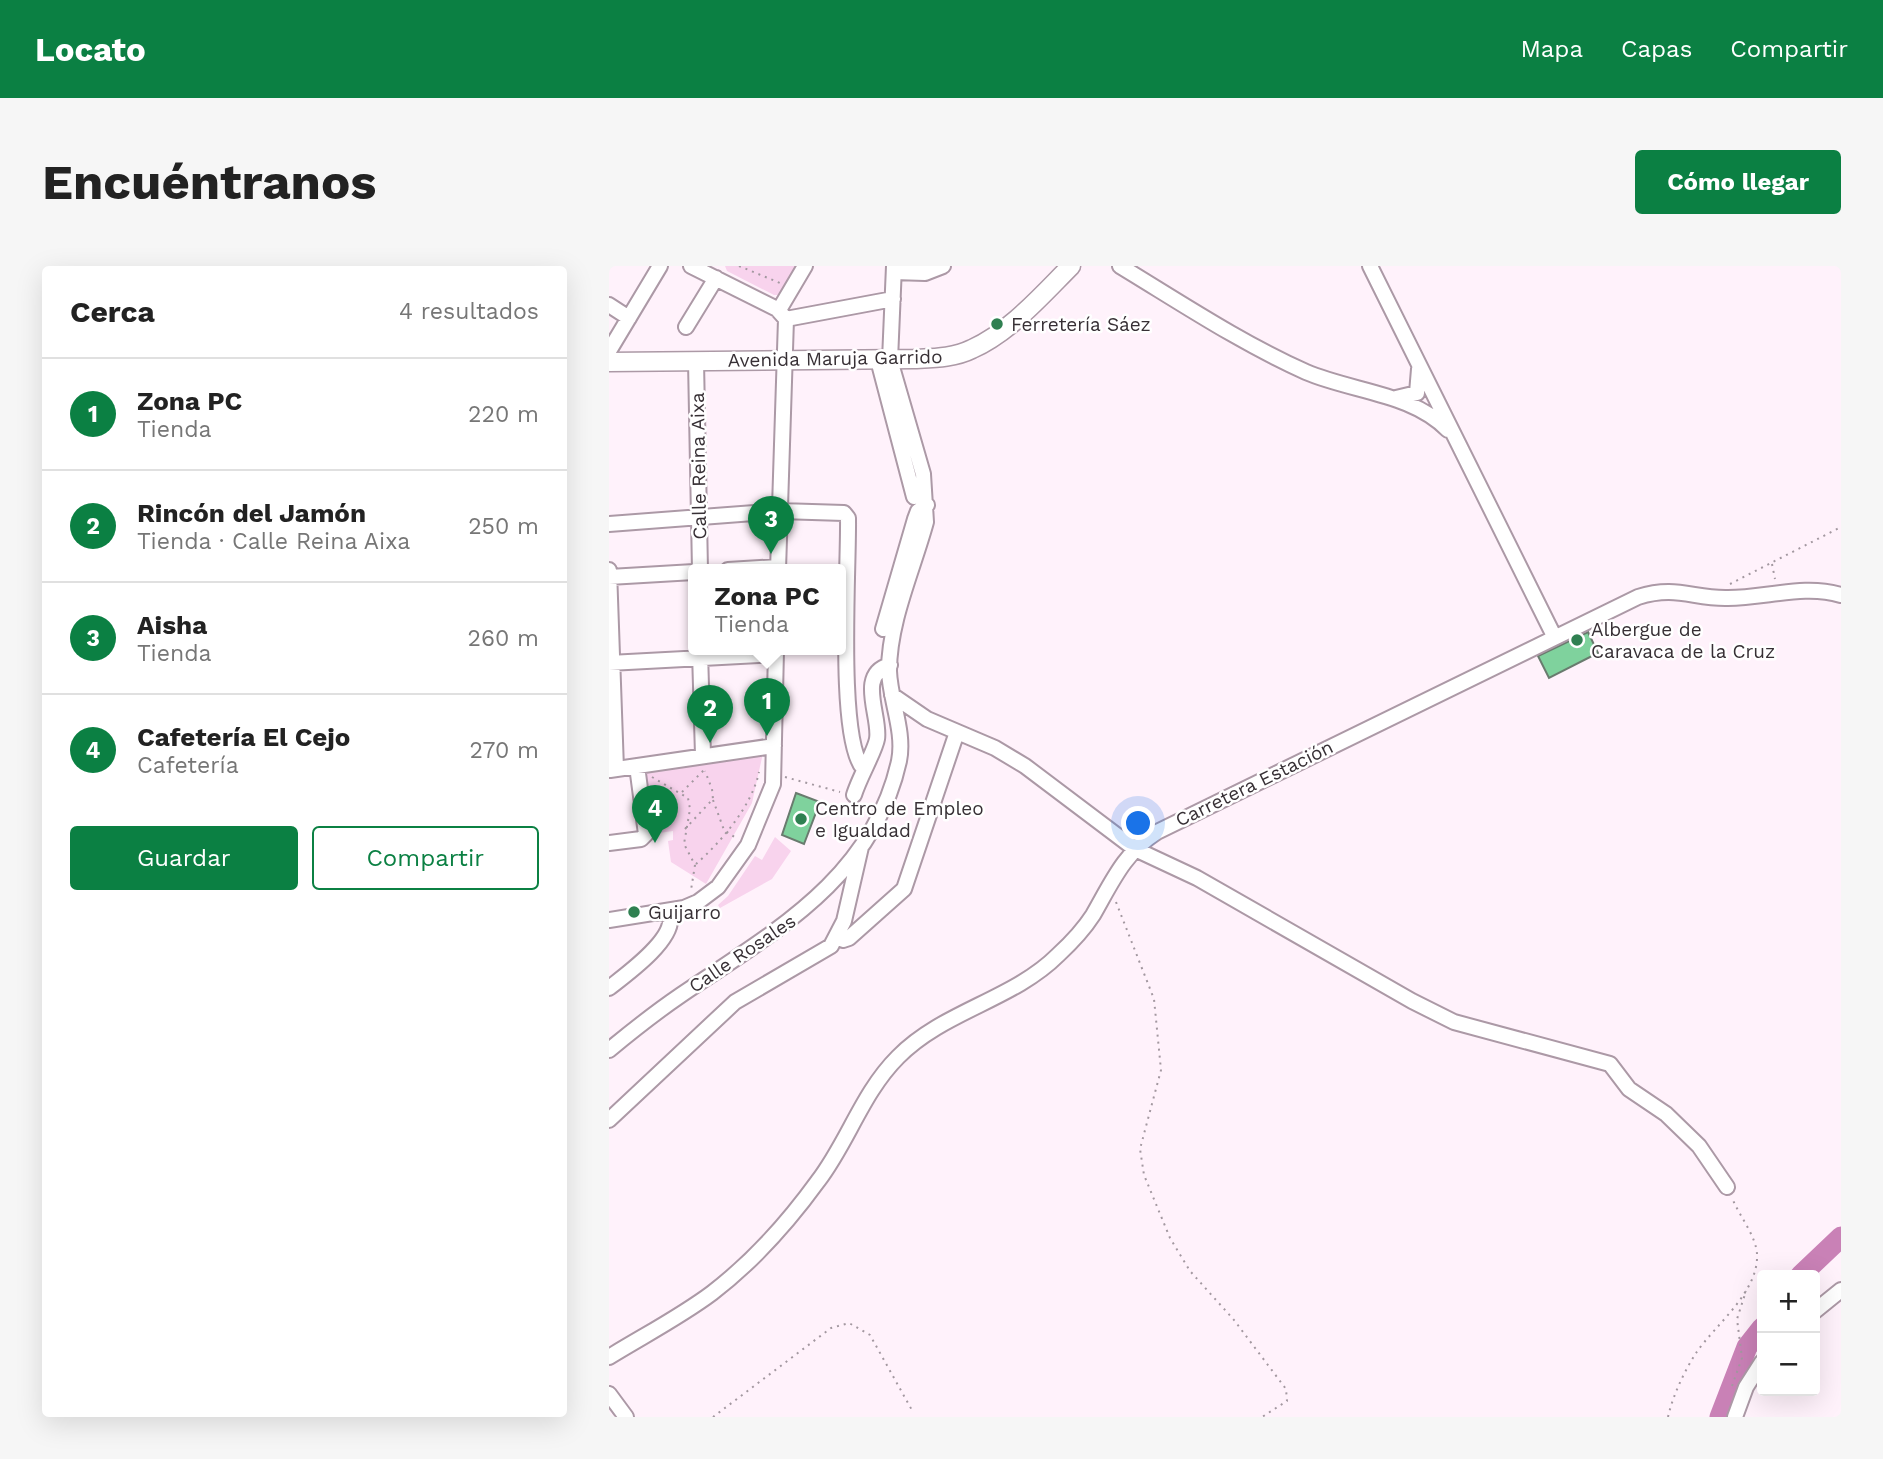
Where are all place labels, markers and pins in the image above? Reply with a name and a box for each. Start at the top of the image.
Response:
place label: Ferretería Sáez [1011,313,1151,336]
marker: Ferretería Sáez [989,316,1005,332]
pin: 3 [748,496,794,554]
place label: Albergue de Caravaca de la Cruz [1591,618,1775,663]
marker: Albergue de Caravaca de la Cruz [1569,632,1585,648]
pin: 1 [744,678,790,736]
pin: 2 [687,685,733,743]
pin: 4 [632,785,678,843]
place label: Centro de Empleo e Igualdad [815,797,984,842]
marker: Centro de Empleo e Igualdad [793,811,809,827]
place label: Guijarro [648,901,721,924]
marker: Guijarro [626,904,642,920]

